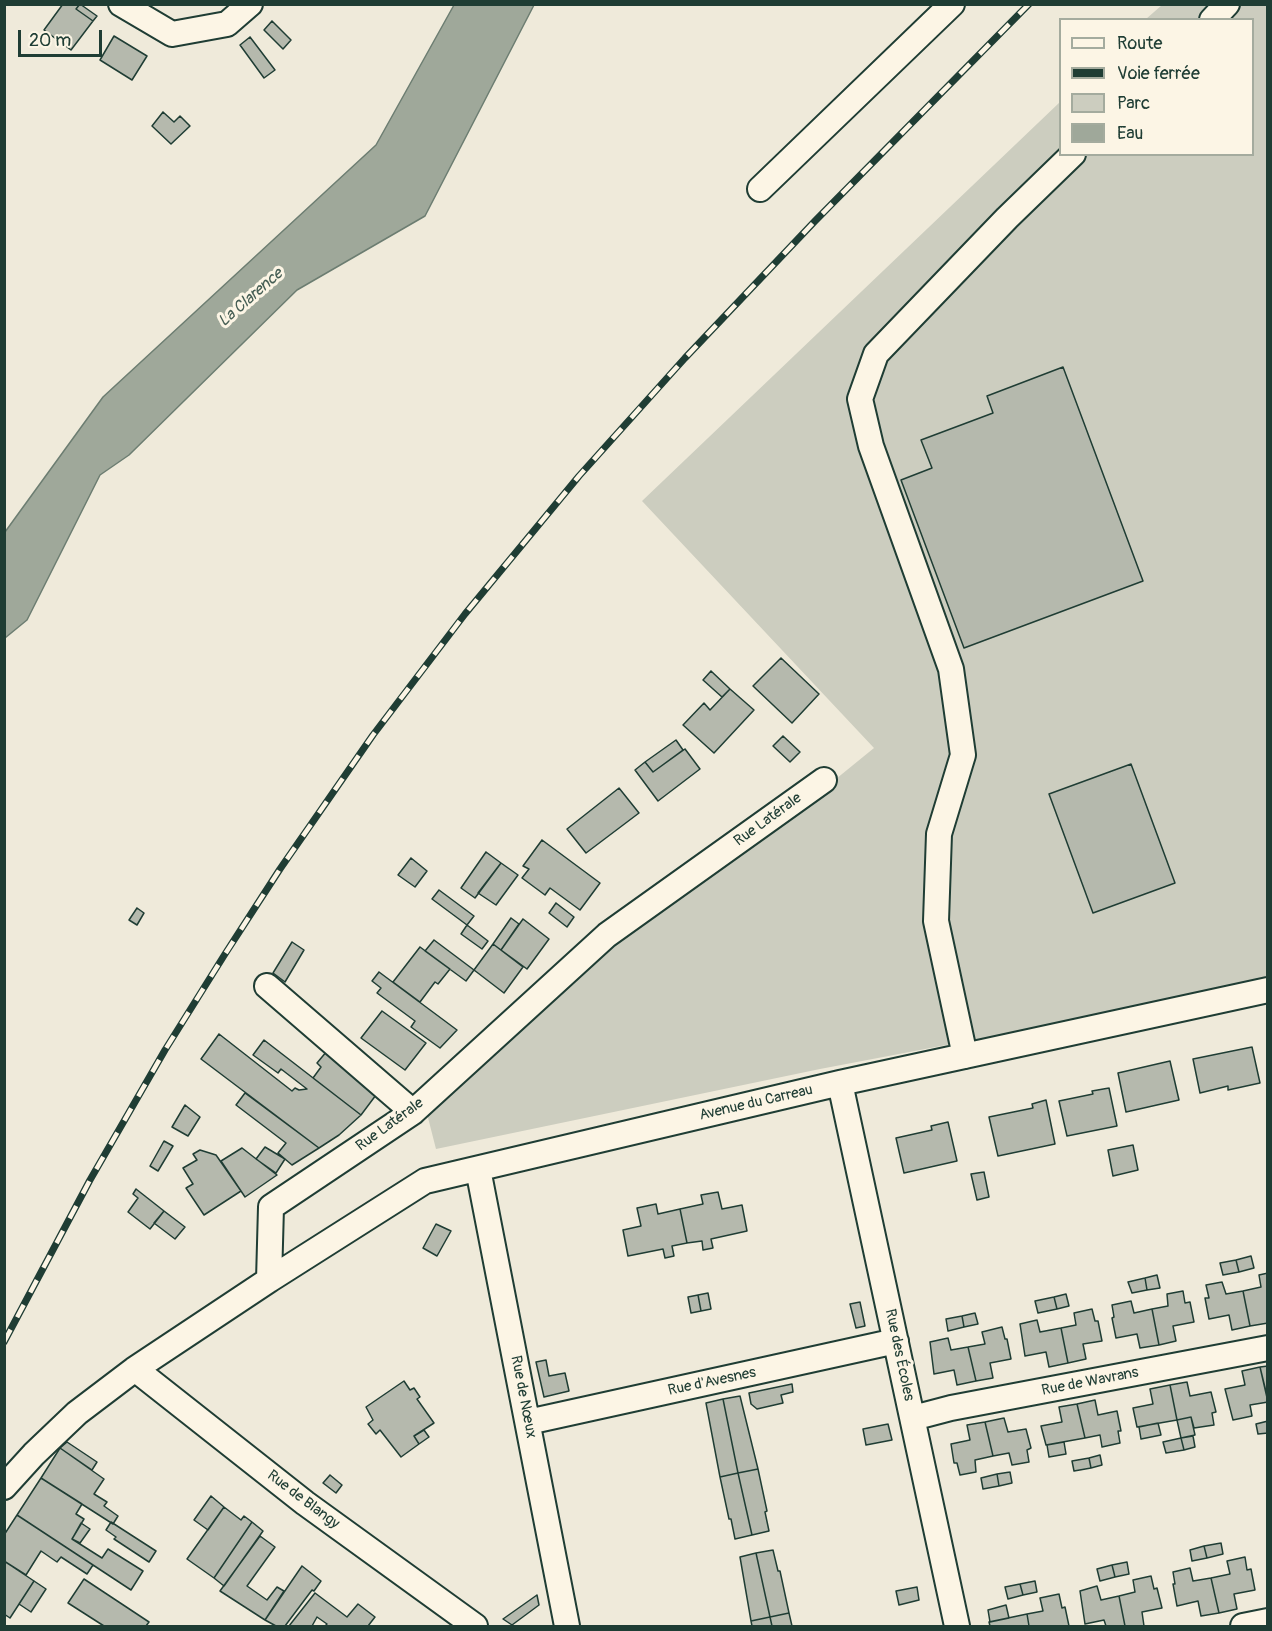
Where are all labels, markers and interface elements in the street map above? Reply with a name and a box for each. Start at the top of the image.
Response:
scale bar [21,18,105,56]
legend [1059,18,1254,156]
text: 20 m [29,29,71,52]
text: Route [1117,32,1162,55]
text: Voie ferrée [1117,62,1200,85]
text: Parc [1117,92,1150,115]
text: Eau [1117,122,1143,145]
water label: La Clarence [215,265,287,331]
street label: Rue Latérale [731,789,805,851]
street label: Avenue du Carreau [698,1081,814,1125]
street label: Rue Latérale [353,1094,427,1156]
street label: Rue des Écoles [880,1307,918,1403]
street label: Rue de Nœux [506,1354,540,1440]
street label: Rue d'Avesnes [666,1364,758,1400]
street label: Rue de Wavrans [1040,1364,1140,1400]
street label: Rue de Blangy [263,1467,343,1533]

